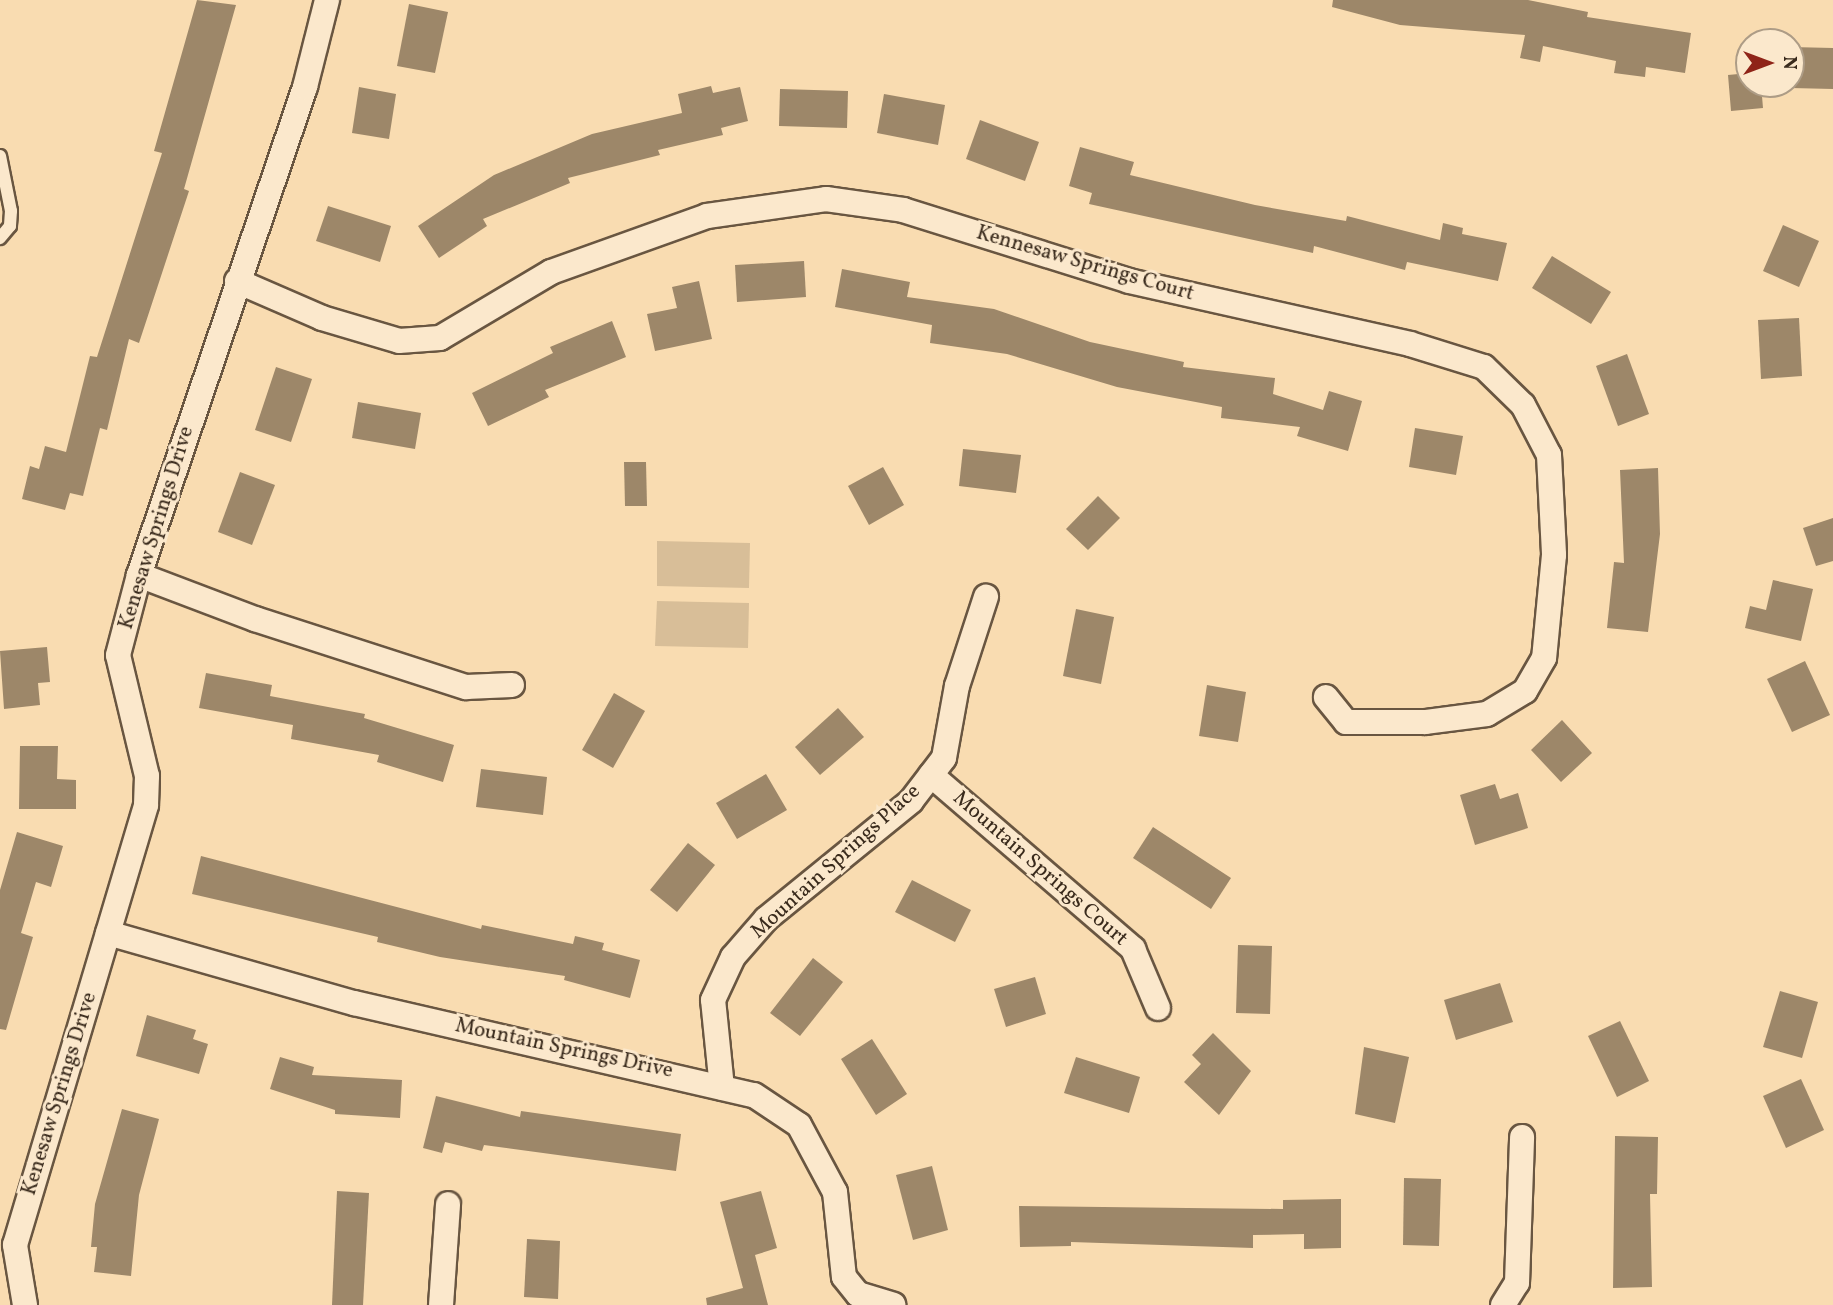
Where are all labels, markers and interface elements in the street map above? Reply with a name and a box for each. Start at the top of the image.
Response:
north arrow [1735,28,1805,98]
text: N [1776,56,1802,70]
street label: Kennesaw Springs Court [973,221,1197,307]
street label: Kenesaw Springs Drive [114,423,200,633]
street label: Mountain Springs Place [746,779,926,945]
street label: Mountain Springs Court [947,786,1133,952]
street label: Kenesaw Springs Drive [17,989,103,1199]
street label: Mountain Springs Drive [453,1014,675,1084]

